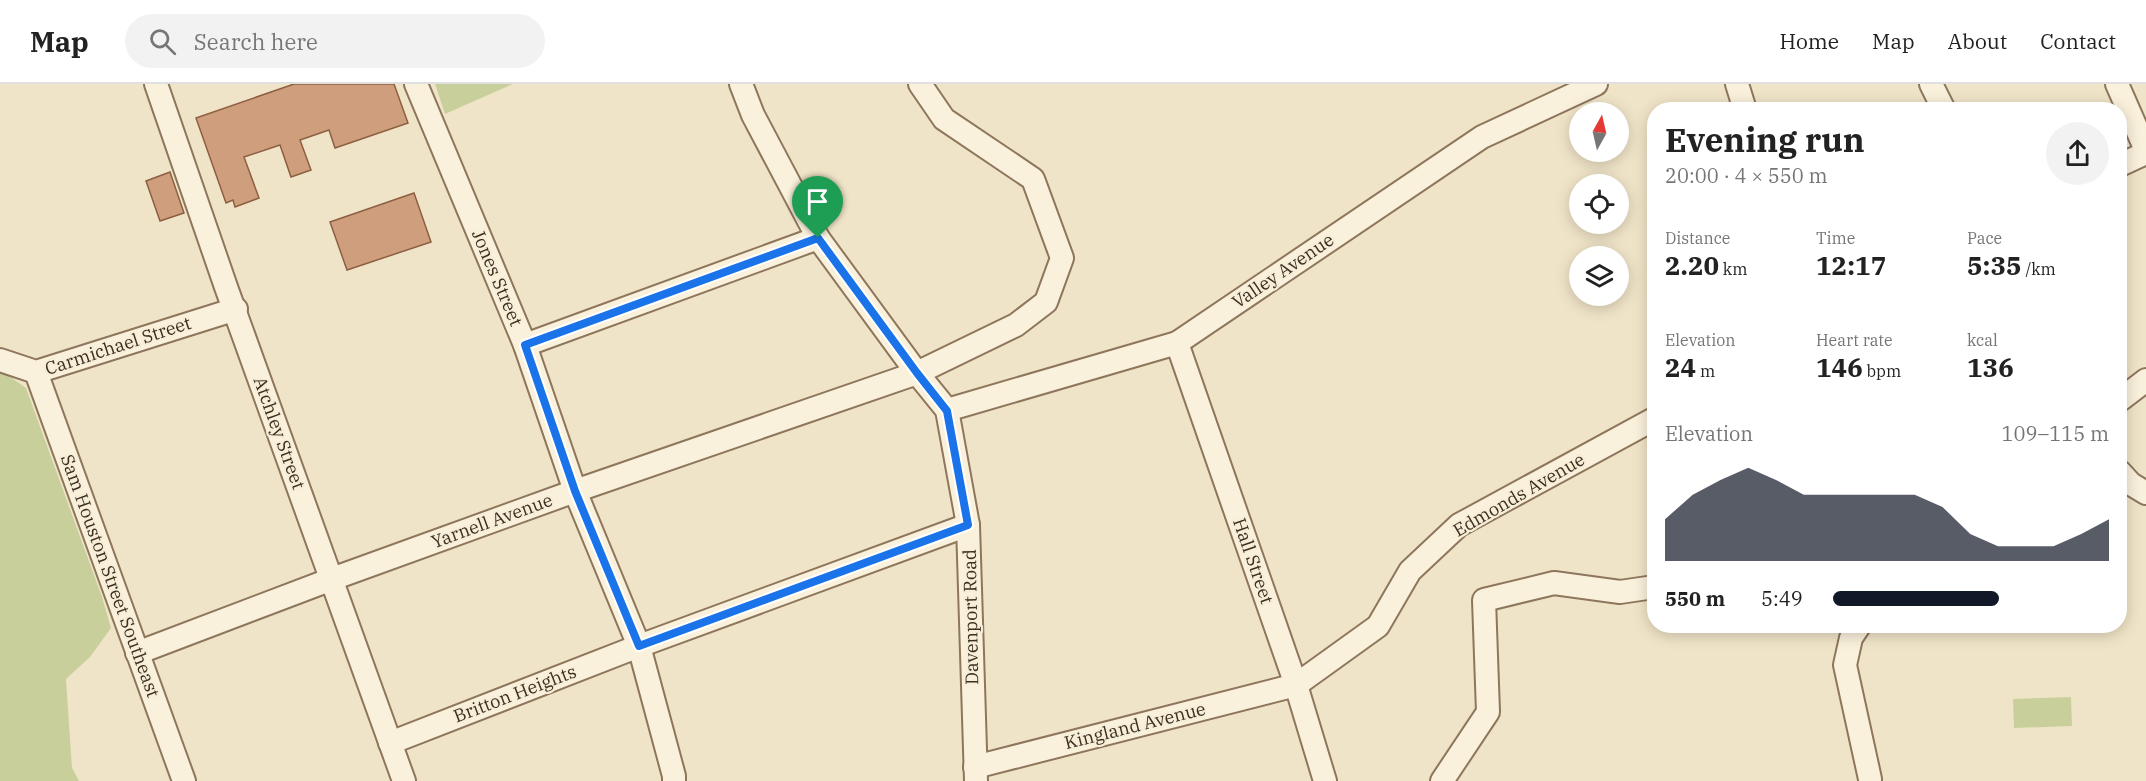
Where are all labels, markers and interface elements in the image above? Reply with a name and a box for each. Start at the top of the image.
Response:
search box [125,14,545,68]
text: Map [30,23,89,60]
icon: search [146,25,179,58]
text: Search here [194,27,318,56]
text: Home [1779,27,1839,55]
text: Map [1872,27,1915,55]
text: About [1948,27,2007,55]
text: Contact [2040,27,2116,55]
north arrow [1569,102,1629,162]
map controls [1569,102,1629,306]
text: Evening run [1665,118,1865,161]
button: share [2046,122,2109,185]
text: 20:00 · 4 × 550 m [1665,162,1828,189]
button: locate [1569,174,1629,234]
pin [792,176,843,238]
icon: arrive [801,185,834,218]
street label: Jones Street [467,226,528,330]
street label: Valley Avenue [1227,228,1338,313]
text: Distance [1665,228,1730,248]
text: Time [1816,228,1855,248]
text: Pace [1967,228,2002,248]
button: layers [1569,246,1629,306]
text: 2.20 [1665,248,1719,282]
text: 12:17 [1816,248,1886,282]
text: 5:35 [1967,248,2022,282]
text: km [1719,259,1747,279]
text: /km [2022,259,2056,279]
street label: Carmichael Street [42,311,194,380]
text: Elevation [1665,330,1735,350]
text: Heart rate [1816,330,1893,350]
text: kcal [1967,330,1998,350]
text: 24 [1665,350,1696,384]
text: 146 [1816,350,1863,384]
text: 136 [1967,350,2014,384]
text: m [1696,361,1715,381]
text: bpm [1863,361,1901,381]
street label: Atchley Street [248,373,311,492]
text: Elevation [1665,420,1753,447]
text: 109–115 m [2002,420,2109,447]
street label: Edmonds Avenue [1449,448,1589,542]
street label: Sam Houston Street Southeast [56,451,165,700]
street label: Yarnell Avenue [428,488,556,553]
street label: Hall Street [1228,515,1279,607]
street label: Davenport Road [958,549,983,685]
text: 550 m [1665,585,1725,612]
text: 5:49 [1761,585,1803,612]
street label: Britton Heights [450,660,579,728]
street label: Kingland Avenue [1062,697,1208,754]

